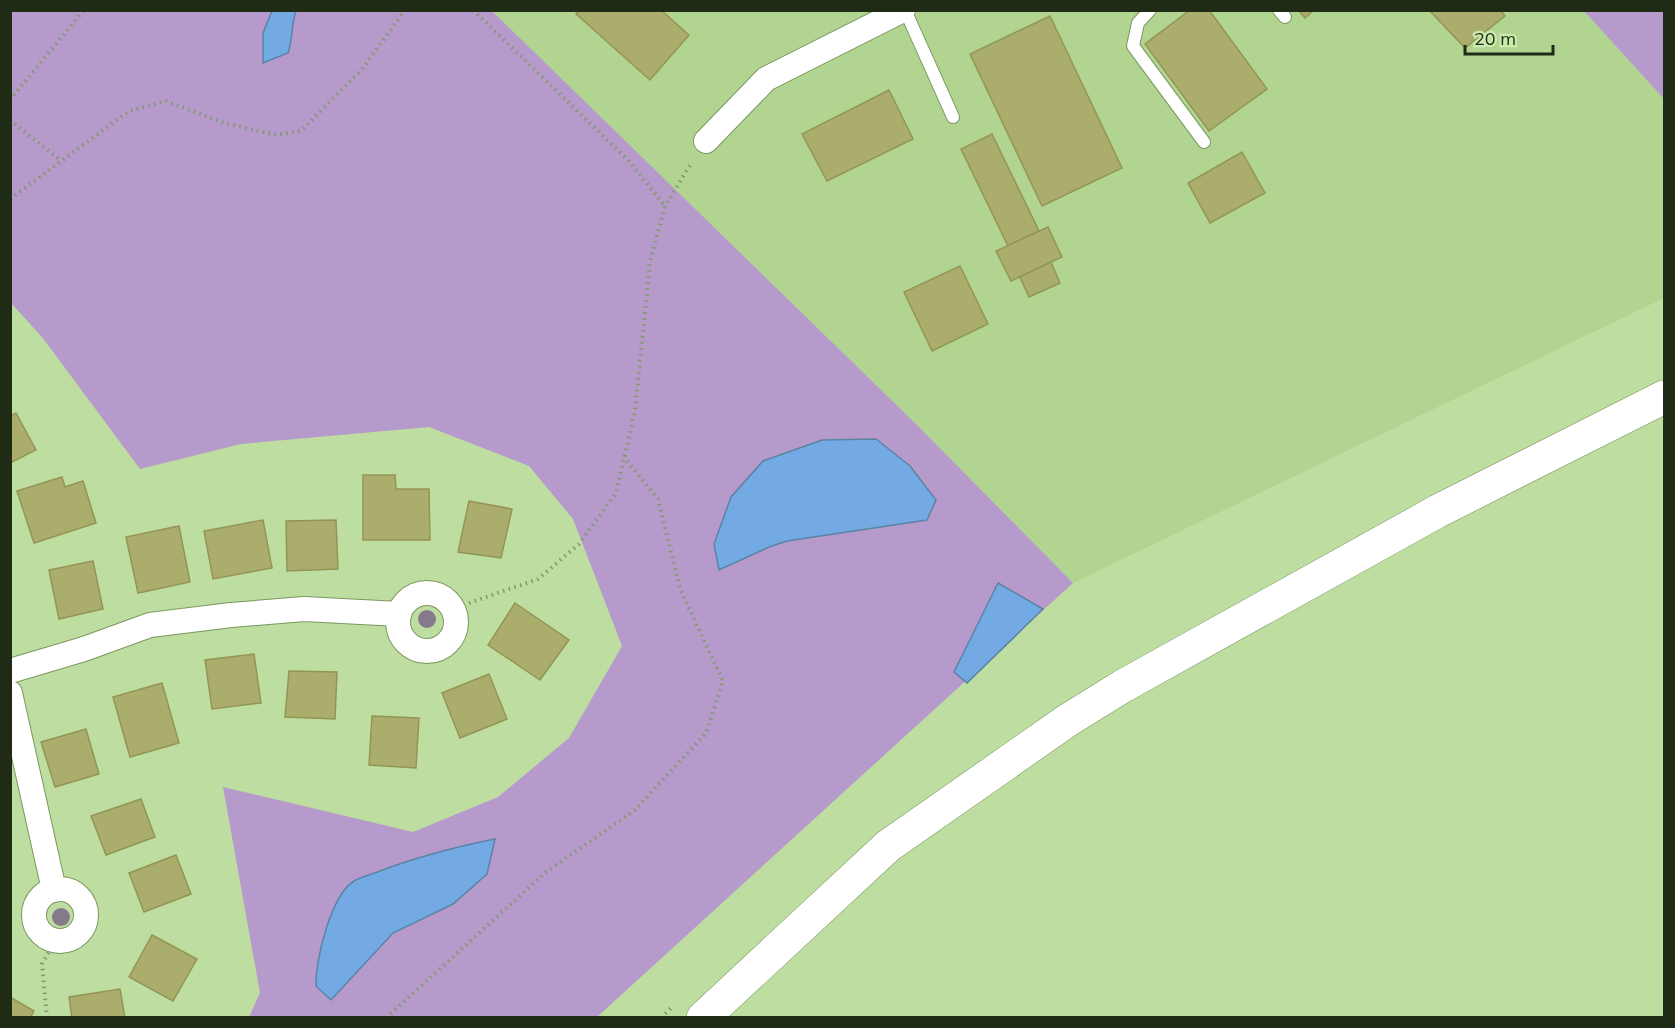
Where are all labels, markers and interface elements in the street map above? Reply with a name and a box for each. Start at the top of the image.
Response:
scale bar [1465,18,1554,56]
text: 20 m [1474,27,1516,50]

